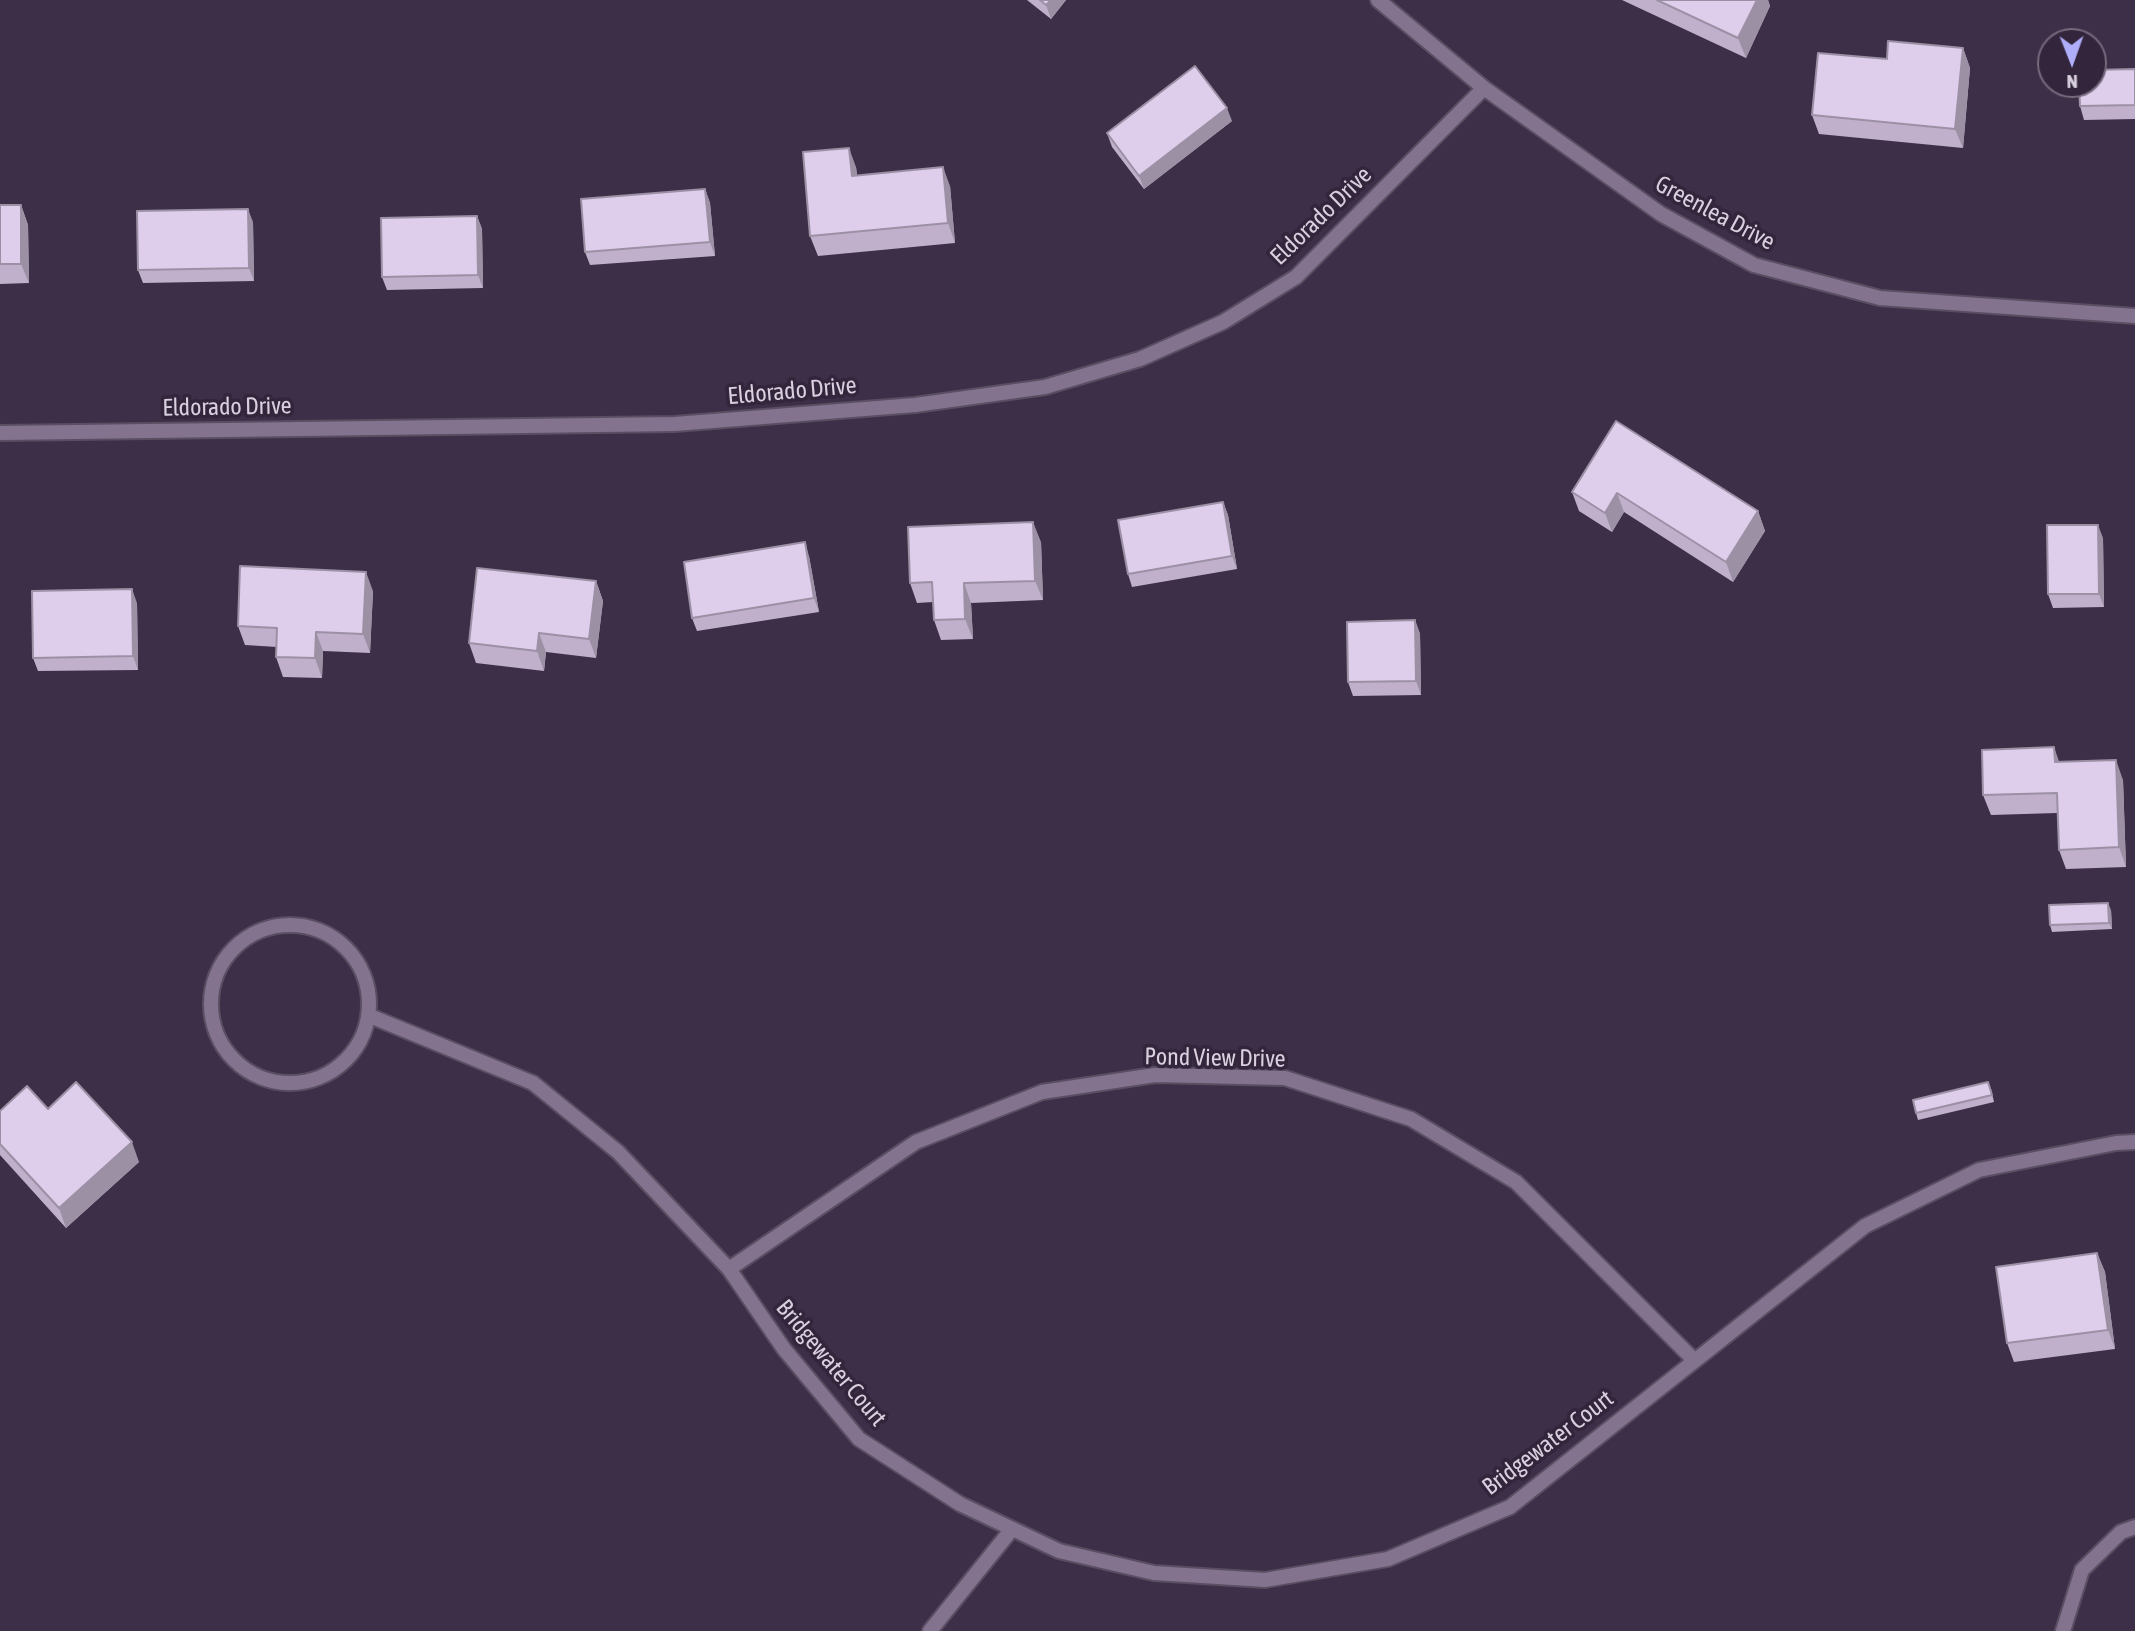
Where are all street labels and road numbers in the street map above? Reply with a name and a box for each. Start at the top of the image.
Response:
street label: Eldorado Drive [1264,161,1378,271]
street label: Greenlea Drive [1650,169,1780,257]
street label: Eldorado Drive [726,371,858,411]
street label: Eldorado Drive [162,391,292,423]
street label: Pond View Drive [1144,1042,1286,1074]
street label: Bridgewater Court [770,1294,892,1432]
street label: Bridgewater Court [1477,1384,1619,1502]

